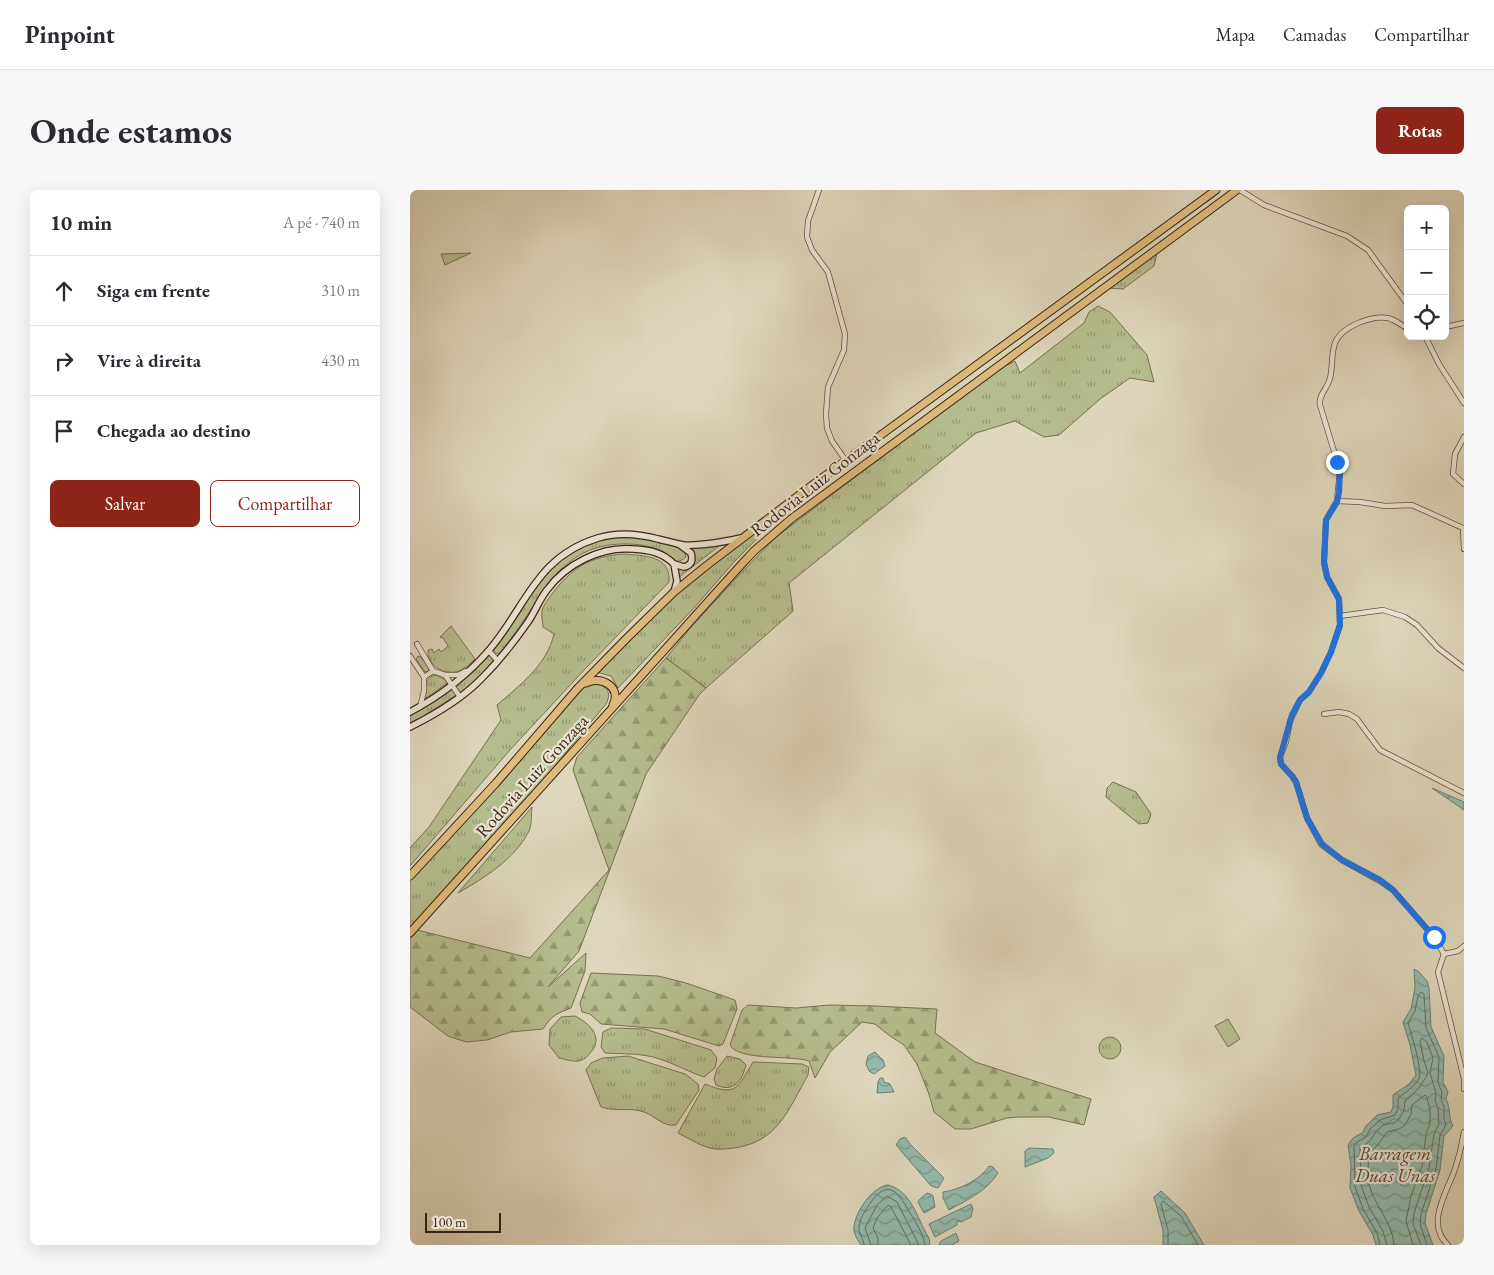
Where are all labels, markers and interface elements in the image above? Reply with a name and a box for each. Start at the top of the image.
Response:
text: Pinpoint [25,19,115,50]
text: Mapa [1216,23,1255,46]
text: Camadas [1283,23,1346,46]
text: Compartilhar [1374,23,1469,46]
button: Rotas [1376,107,1464,154]
text: Onde estamos [30,108,232,153]
map controls [1404,205,1449,340]
button: + [1404,205,1449,250]
text: 10 min [50,209,112,236]
text: A pé · 740 m [283,212,360,233]
button: − [1404,250,1449,295]
icon: ahead [50,277,78,305]
text: Siga em frente [97,278,210,303]
text: 310 m [321,280,360,301]
button: locate [1404,295,1449,340]
icon: right [50,347,78,375]
text: Vire à direita [97,348,201,373]
text: 430 m [321,350,360,371]
icon: arrive [50,417,78,445]
text: Chegada ao destino [97,418,251,443]
street label: Rodovia Luiz Gonzaga [745,425,885,541]
route end [1326,451,1349,474]
button: Salvar [50,480,200,527]
button: Compartilhar [210,480,360,527]
street label: Rodovia Luiz Gonzaga [470,709,594,842]
route start [1423,926,1446,949]
water label: Barragem Duas Unas [1354,1141,1436,1188]
scale bar [425,1210,501,1233]
text: 100 m [432,1213,466,1231]

